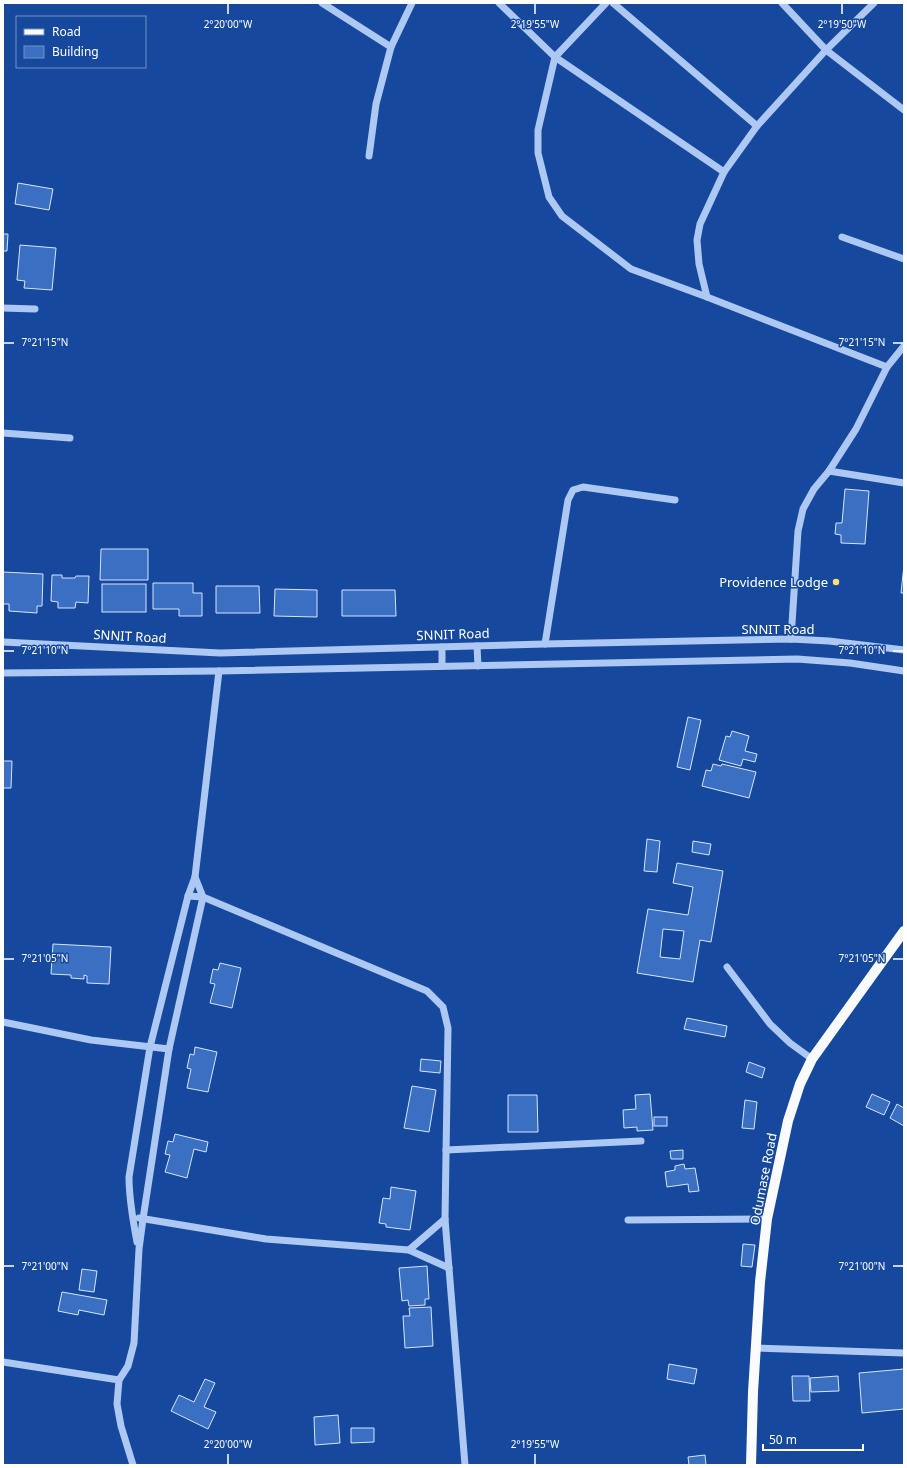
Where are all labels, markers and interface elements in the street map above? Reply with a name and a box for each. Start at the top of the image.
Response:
legend [16,16,146,68]
text: 2°20'00"W [204,17,253,31]
text: 2°19'55"W [511,17,560,31]
text: 2°19'50"W [818,17,867,31]
text: Road [52,23,81,40]
text: Building [52,43,99,60]
text: 7°21'15"N [22,335,68,349]
text: 7°21'15"N [839,335,885,349]
place label: Providence Lodge [719,573,828,591]
marker: Providence Lodge [831,577,841,587]
street label: SNNIT Road [741,620,815,638]
street label: SNNIT Road [416,624,490,644]
street label: SNNIT Road [93,625,167,647]
text: 7°21'10"N [22,643,68,657]
text: 7°21'10"N [839,643,885,657]
text: 7°21'05"N [22,951,68,965]
text: 7°21'05"N [839,951,885,965]
street label: Odumase Road [745,1131,781,1227]
text: 7°21'00"N [22,1259,68,1273]
text: 7°21'00"N [839,1259,885,1273]
scale bar [763,1426,863,1452]
text: 50 m [769,1431,797,1448]
text: 2°20'00"W [204,1437,253,1451]
text: 2°19'55"W [511,1437,560,1451]

